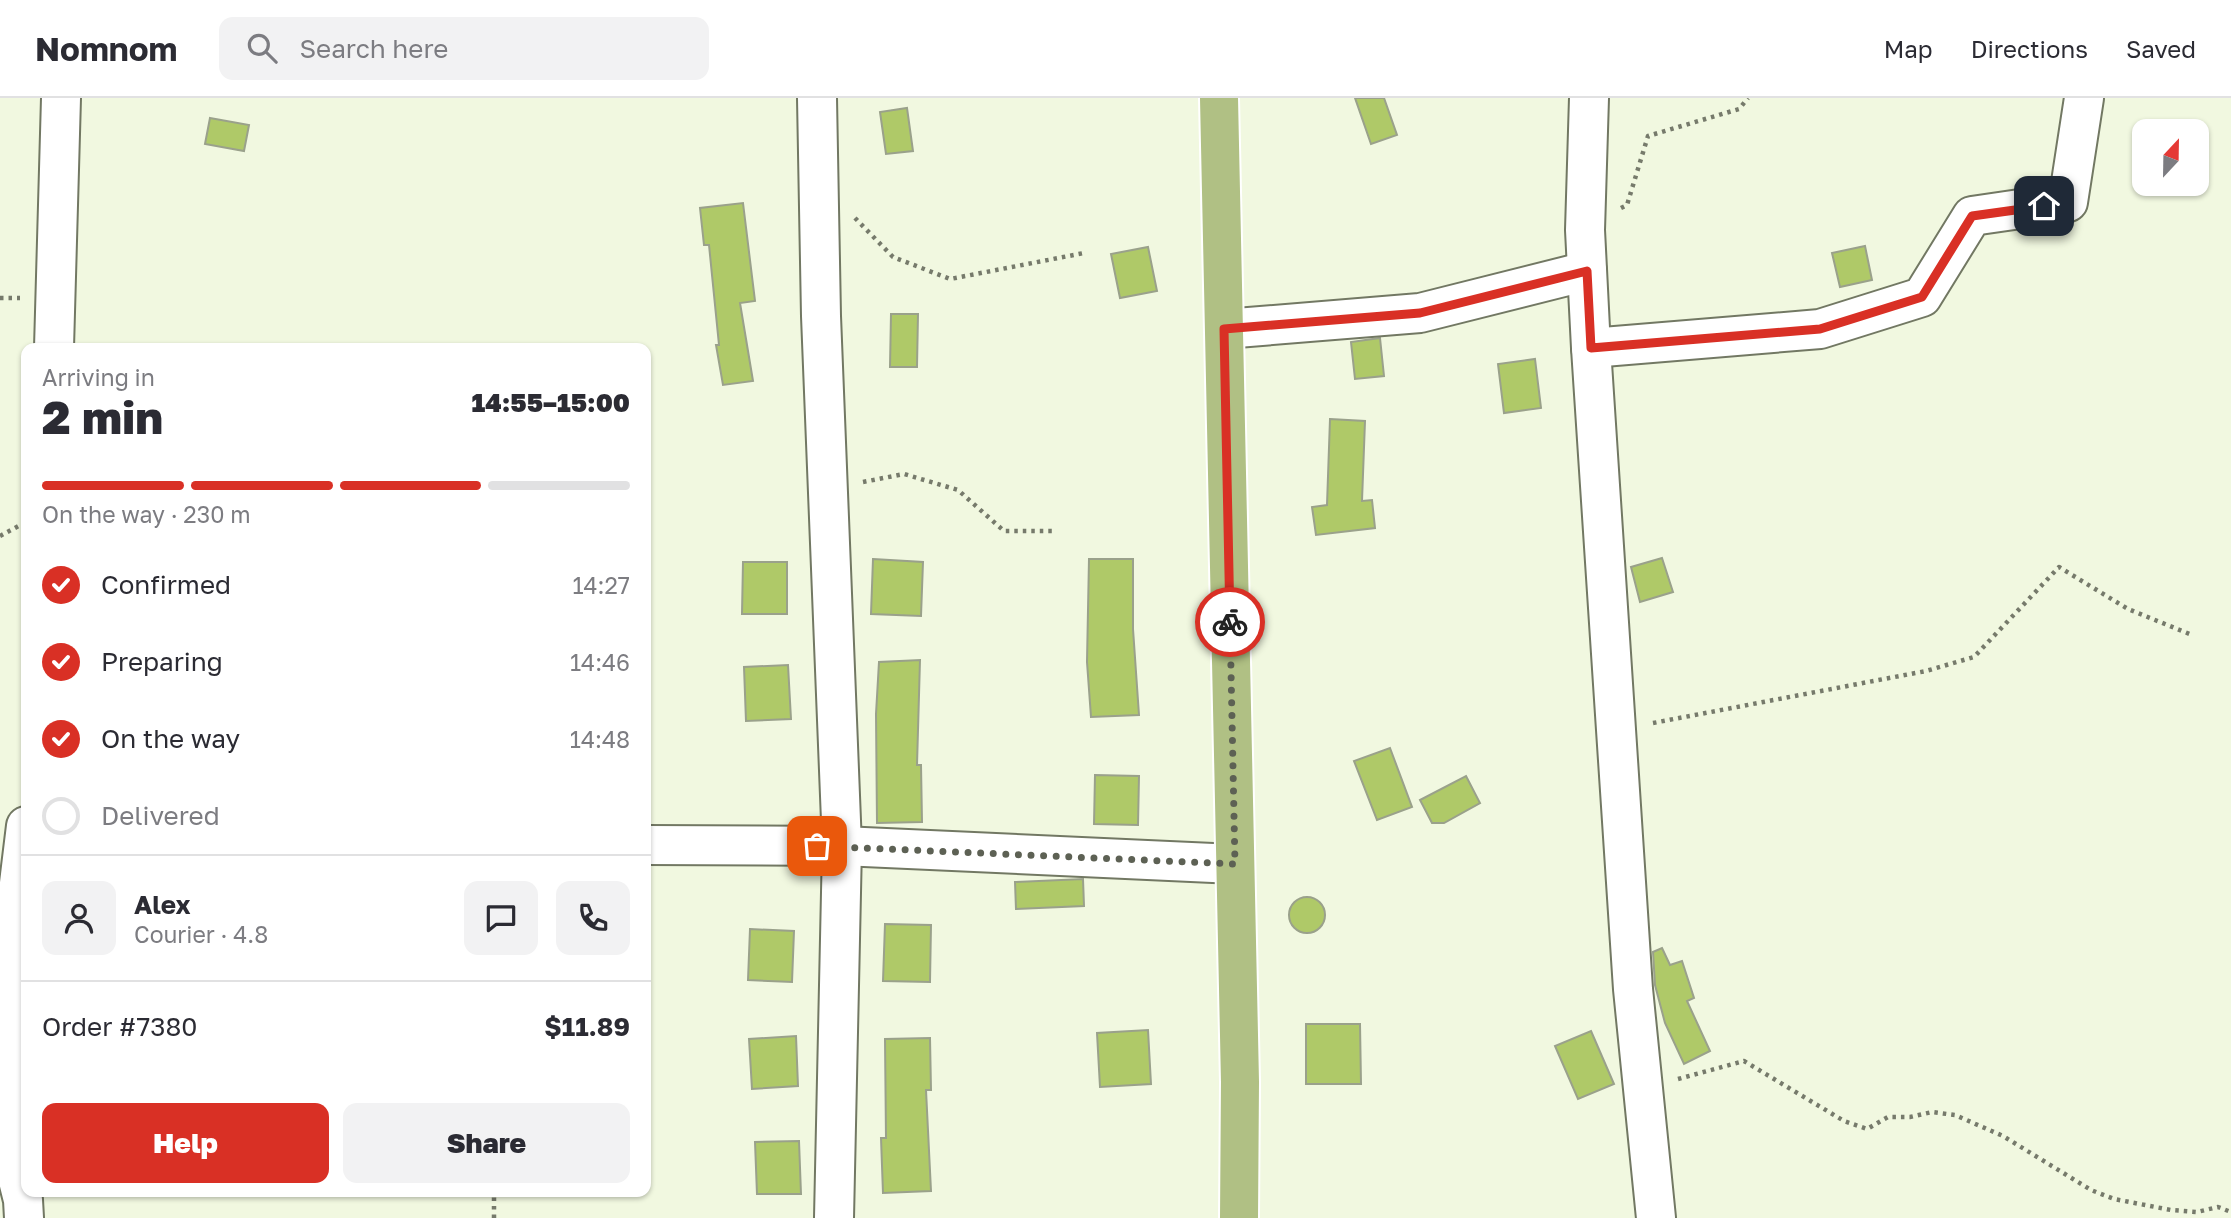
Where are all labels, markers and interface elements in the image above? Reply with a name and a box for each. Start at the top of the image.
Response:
search box [219,17,709,80]
text: Nomnom [35,29,177,68]
icon: search [243,29,281,67]
text: Search here [299,33,448,64]
text: Map [1884,34,1933,63]
text: Directions [1971,34,2088,63]
text: Saved [2126,34,2196,63]
north arrow [2132,119,2208,196]
map controls [2132,119,2209,196]
pin [2014,176,2074,236]
icon: home [2025,187,2063,225]
text: Arriving in [42,363,155,391]
text: 14:55–15:00 [472,387,630,418]
text: 2 min [42,389,163,444]
text: On the way · 230 m [42,500,251,528]
icon: check [42,566,80,604]
text: Confirmed [101,569,231,600]
text: 14:27 [572,571,630,599]
courier [1195,587,1265,657]
icon: bike [1211,603,1249,641]
icon: check [42,643,80,681]
text: Preparing [101,646,223,677]
text: 14:46 [570,648,630,676]
icon: check [42,720,80,758]
text: On the way [101,723,240,754]
text: 14:48 [570,725,630,753]
text: Delivered [101,800,220,831]
pin [787,816,847,876]
icon: bag [798,827,836,865]
button: person [42,881,116,955]
button: chat [464,881,538,955]
button: phone [556,881,630,955]
text: Alex [134,889,191,920]
text: Courier · 4.8 [134,920,268,948]
text: Order #7380 [42,1011,197,1042]
text: $11.89 [544,1011,630,1042]
button: Help [42,1103,329,1183]
button: Share [343,1103,630,1183]

